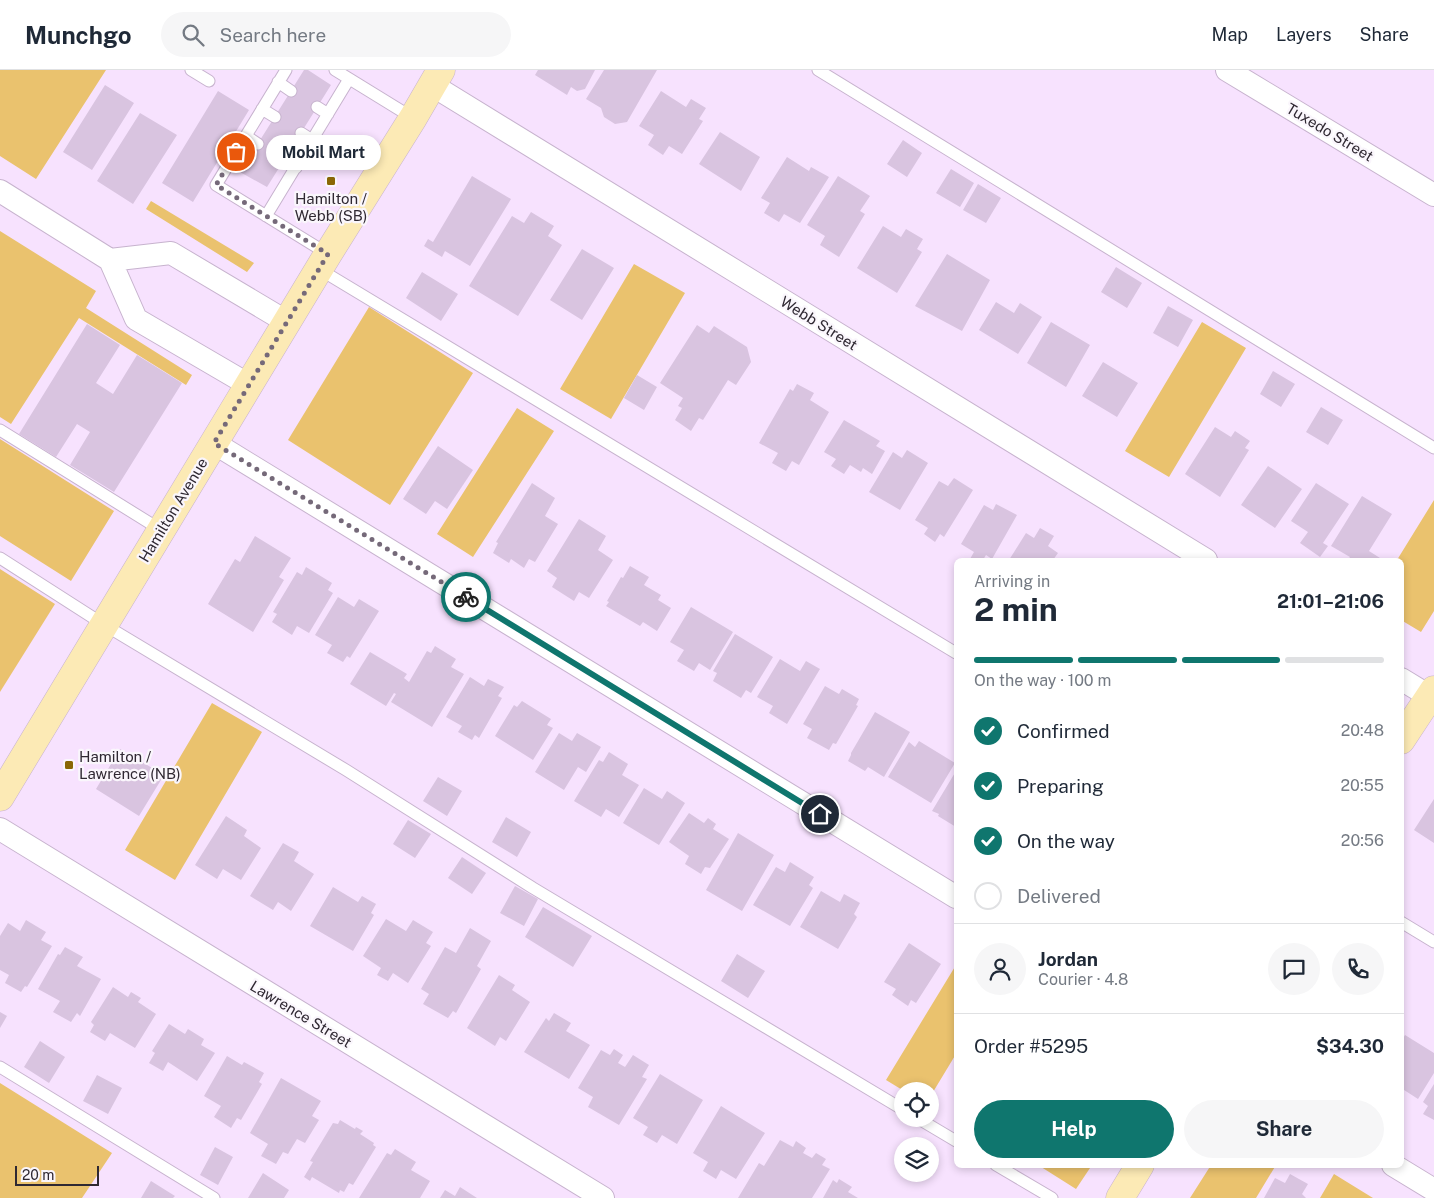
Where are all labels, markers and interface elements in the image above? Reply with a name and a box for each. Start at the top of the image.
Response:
search box [161,12,511,57]
text: Munchgo [25,21,131,49]
icon: search [179,21,207,49]
text: Search here [219,24,326,46]
text: Map [1212,24,1248,45]
text: Layers [1276,24,1332,45]
text: Share [1360,24,1409,45]
street label: Tuxedo Street [1284,99,1377,165]
pin [215,131,257,173]
callout: Mobil Mart [266,134,381,170]
icon: bag [222,138,250,166]
text: Mobil Mart [282,143,365,162]
marker: Hamilton / Webb (SB) [325,175,337,187]
place label: Hamilton / Webb (SB) [295,190,368,224]
street label: Webb Street [777,293,861,353]
street label: Hamilton Avenue [135,455,211,565]
courier [441,572,491,622]
text: Arriving in [974,572,1050,591]
icon: bike [452,583,480,611]
text: 21:01–21:06 [1277,590,1384,612]
text: 2 min [974,591,1058,628]
text: On the way · 100 m [974,671,1111,690]
icon: check [974,717,1002,745]
text: Confirmed [1017,720,1110,742]
text: 20:48 [1341,721,1384,740]
place label: Hamilton / Lawrence (NB) [79,748,181,782]
marker: Hamilton / Lawrence (NB) [63,759,75,771]
icon: check [974,772,1002,800]
text: Preparing [1017,775,1104,797]
text: 20:55 [1341,776,1384,795]
pin [799,793,841,835]
icon: home [806,800,834,828]
icon: check [974,827,1002,855]
text: On the way [1017,830,1115,852]
text: 20:56 [1341,831,1384,850]
text: Delivered [1017,885,1101,907]
button: person [974,943,1026,995]
button: chat [1268,943,1320,995]
button: phone [1332,943,1384,995]
text: Jordan [1038,948,1098,970]
text: Courier · 4.8 [1038,970,1128,989]
street label: Lawrence Street [247,977,355,1051]
text: Order #5295 [974,1035,1088,1057]
text: $34.30 [1316,1035,1384,1057]
map controls [894,1082,939,1182]
button: locate [894,1082,939,1127]
button: Help [974,1100,1174,1158]
button: Share [1184,1100,1384,1158]
button: layers [894,1137,939,1182]
scale bar [15,1163,99,1186]
text: 20 m [22,1167,54,1183]

